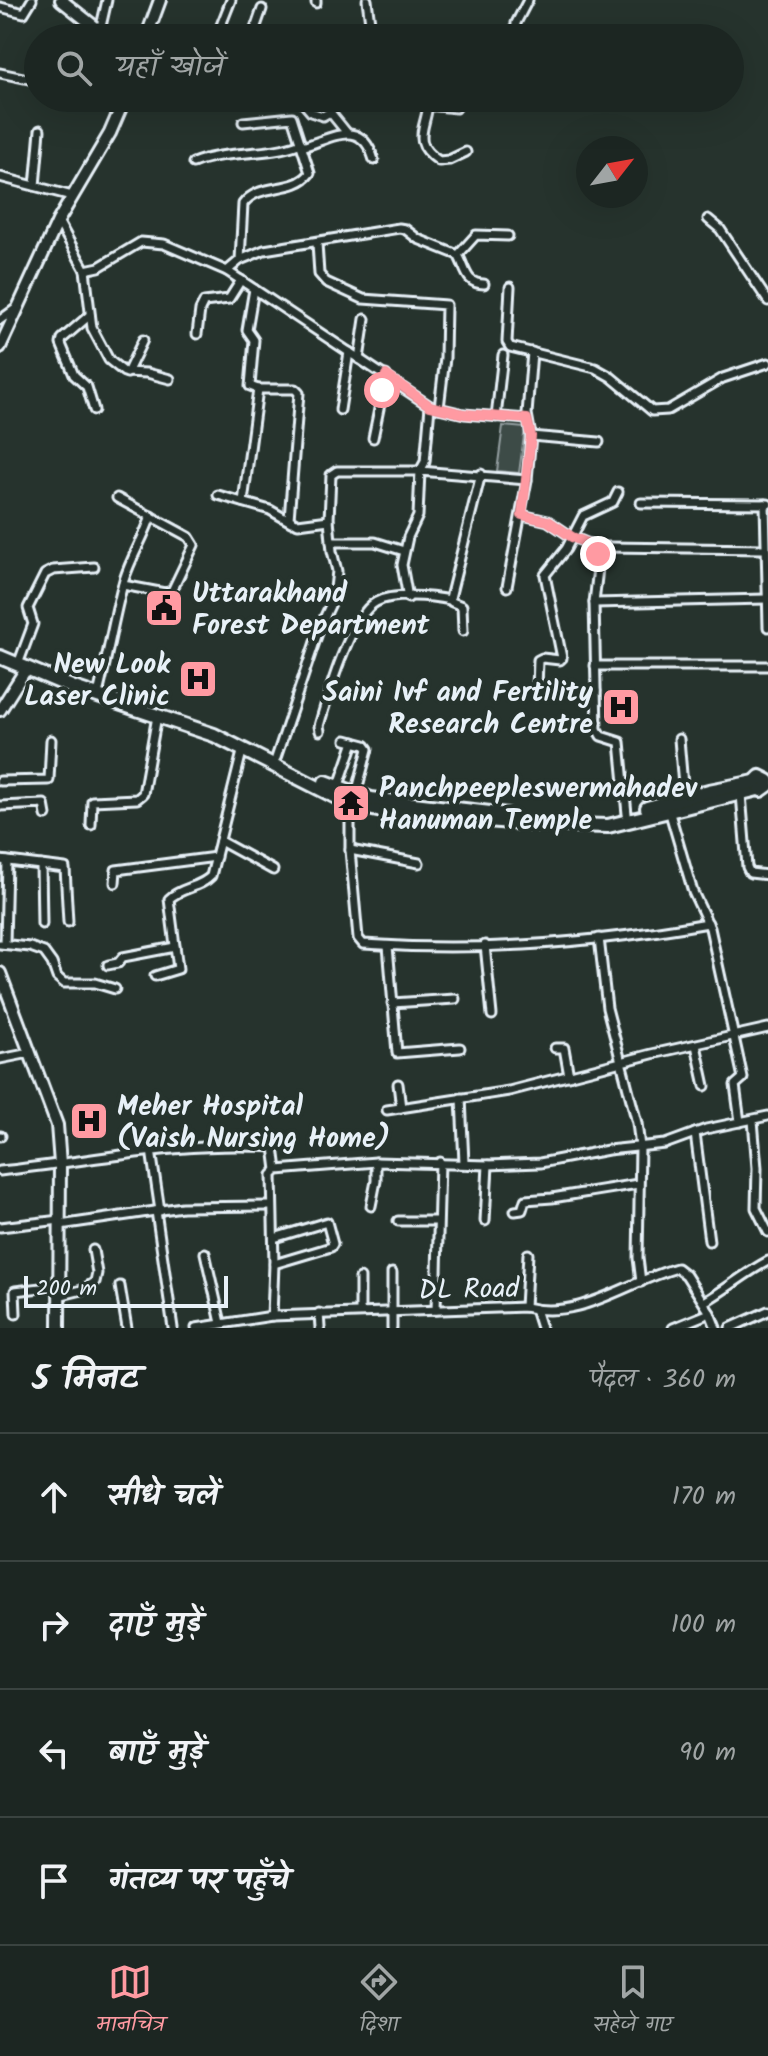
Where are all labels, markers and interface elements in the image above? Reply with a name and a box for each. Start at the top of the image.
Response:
search box [24,24,744,112]
text: यहाँ खोजें [116,44,224,92]
icon: search [52,46,96,90]
north arrow [576,136,648,208]
route start [364,372,400,408]
route end [580,536,616,572]
place label: Uttarakhand Forest Department [192,572,430,649]
public building icon: Uttarakhand Forest Department [143,587,185,629]
place label: New Look Laser Clinic [24,643,171,720]
hospital icon: New Look Laser Clinic [177,658,219,700]
place label: Saini Ivf and Fertility Research Centre [323,671,593,748]
hospital icon: Saini Ivf and Fertility Research Centre [600,686,642,728]
place label: Panchpeepleswermahadev Hanuman Temple [379,767,698,844]
temple icon: Panchpeepleswermahadev Hanuman Temple [330,782,372,824]
place label: Meher Hospital (Vaish Nursing Home) [117,1085,390,1162]
hospital icon: Meher Hospital (Vaish Nursing Home) [68,1100,110,1142]
street label: DL Road [418,1267,521,1314]
scale bar [24,1272,228,1308]
text: 200 m [36,1272,97,1307]
text: 5 मिनट [32,1353,140,1407]
text: पैदल · 360 m [589,1359,736,1401]
text: सीधे चलें [108,1473,218,1521]
icon: ahead [32,1475,76,1519]
text: 170 m [672,1476,736,1518]
text: दाएँ मुड़ें [108,1601,202,1649]
icon: right [32,1603,76,1647]
text: 100 m [671,1604,736,1646]
text: बाएँ मुड़ें [108,1729,204,1777]
icon: left [32,1731,76,1775]
text: 90 m [679,1732,736,1774]
text: गंतव्य पर पहुँचे [108,1857,289,1905]
icon: arrive [32,1859,76,1903]
tab: मानचित्र [96,1960,165,2043]
tab: दिशा [357,1960,401,2043]
tab: सहेजे गए [593,1960,672,2043]

